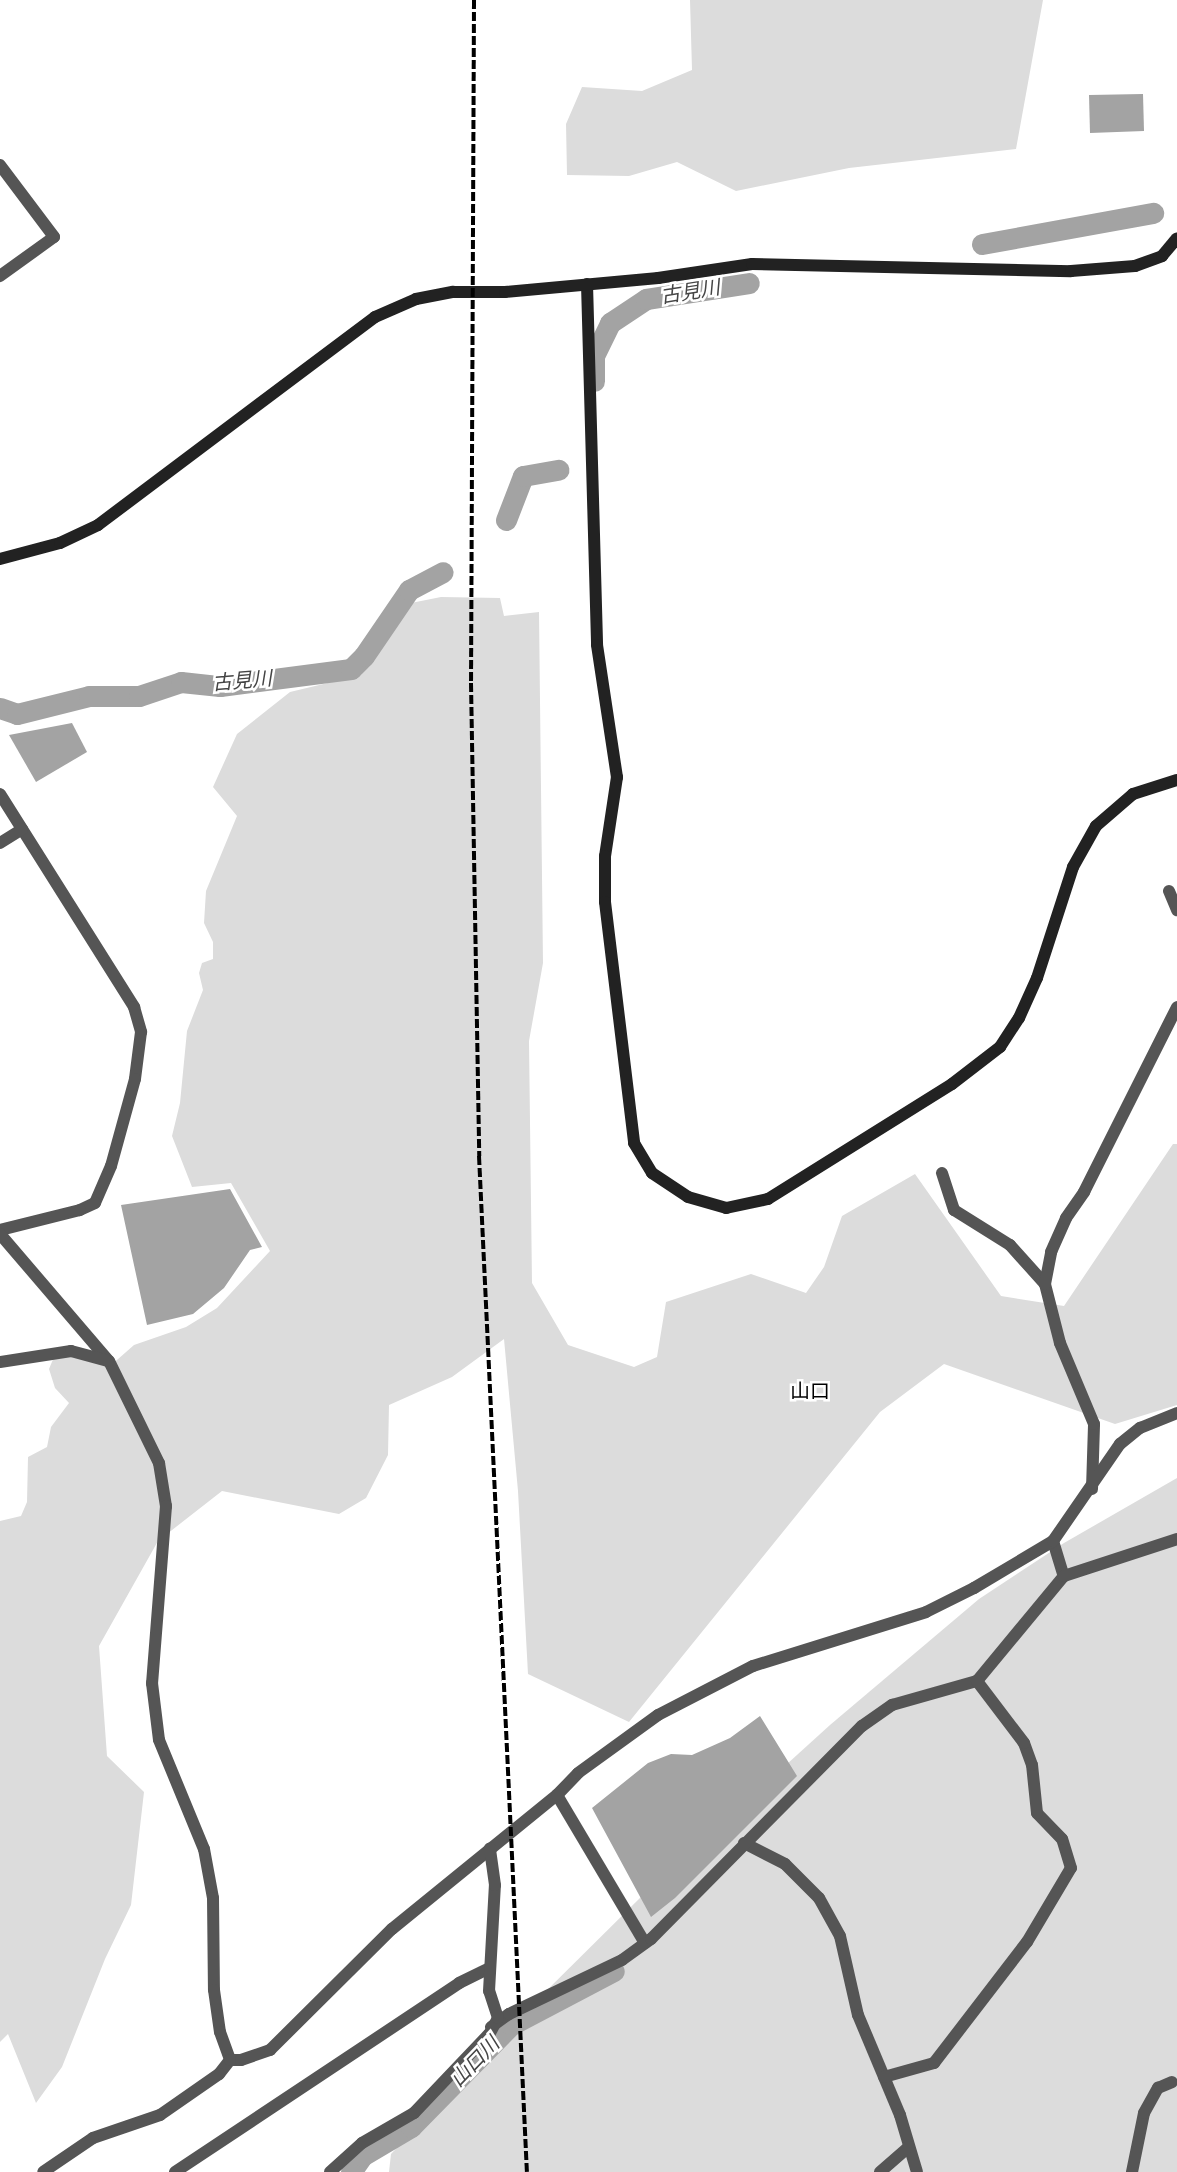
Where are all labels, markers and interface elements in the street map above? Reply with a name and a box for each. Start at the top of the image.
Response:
water label: 古見川 [658,275,722,309]
water label: 古見川 [211,666,273,696]
district label: 山口 [790,1379,830,1403]
water label: 山口川 [446,2032,504,2092]

